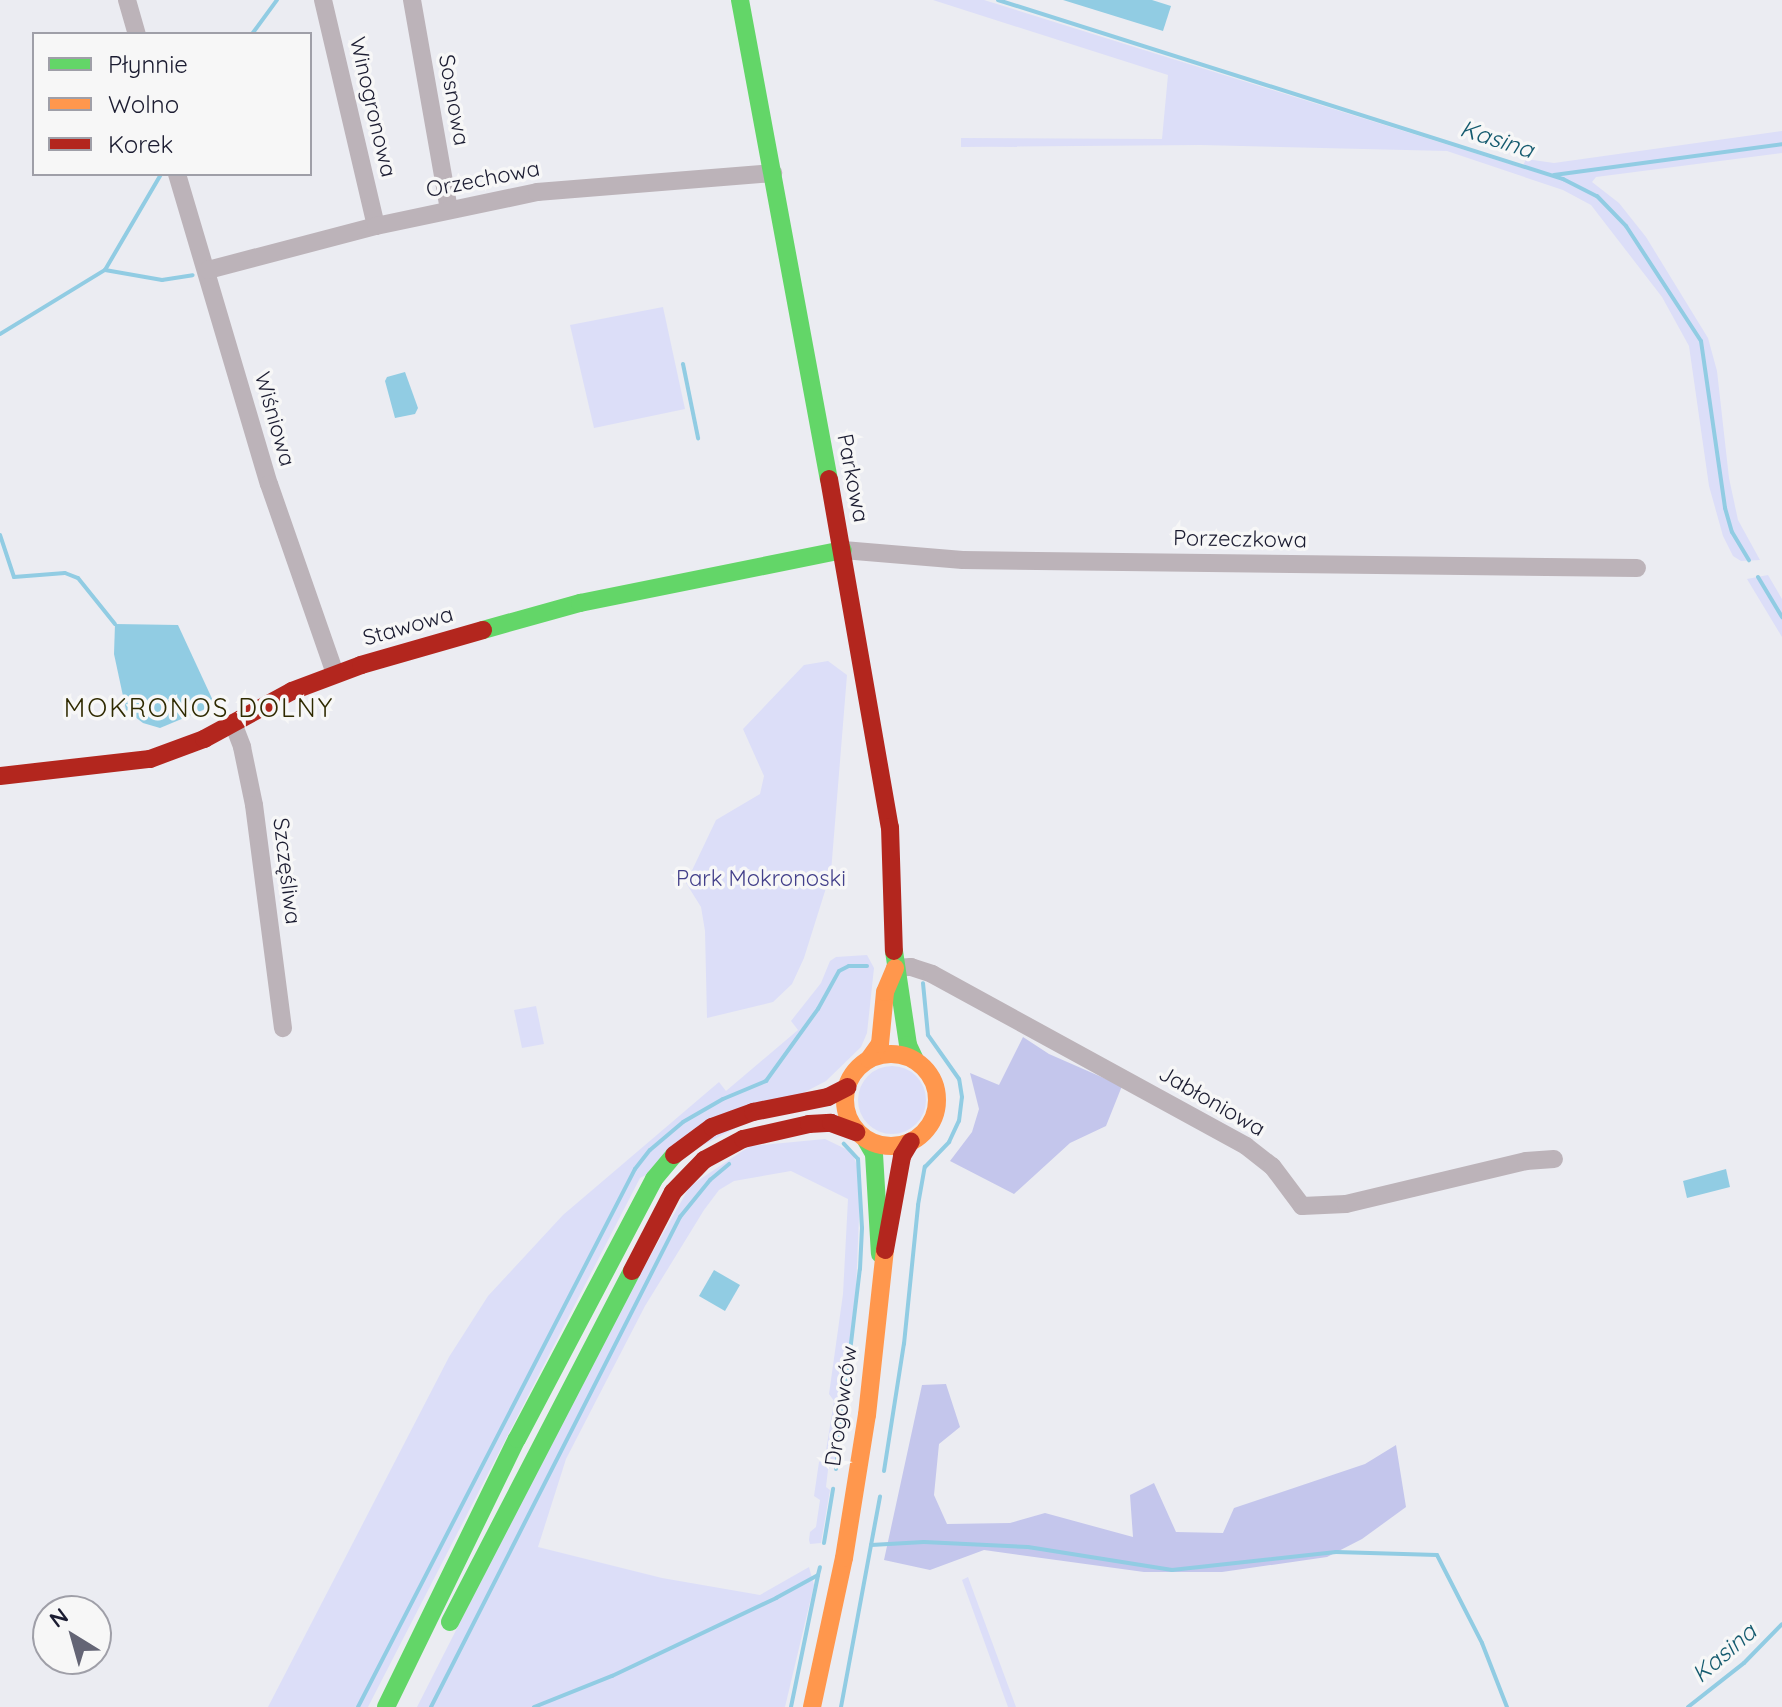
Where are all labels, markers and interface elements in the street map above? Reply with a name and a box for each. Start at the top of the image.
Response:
legend [32,32,312,176]
street label: Winogronowa [344,34,402,180]
text: Płynnie [108,49,188,79]
street label: Sosnowa [433,52,475,148]
text: Wolno [108,89,179,119]
water label: Kasina [1457,114,1537,164]
text: Korek [108,129,173,159]
street label: Orzechowa [424,155,542,203]
street label: Wiśniowa [249,369,301,469]
street label: Parkowa [832,432,874,524]
street label: Porzeczkowa [1173,525,1307,553]
street label: Stawowa [360,601,456,651]
district label: MOKRONOS DOLNY [64,692,334,724]
street label: Szczęśliwa [267,816,307,926]
park label: Park Mokronoski [676,866,846,892]
street label: Jabłoniowa [1154,1060,1270,1142]
street label: Drogowców [819,1344,863,1468]
north arrow [32,1595,112,1675]
text: N [44,1601,74,1633]
water label: Kasina [1686,1617,1762,1689]

